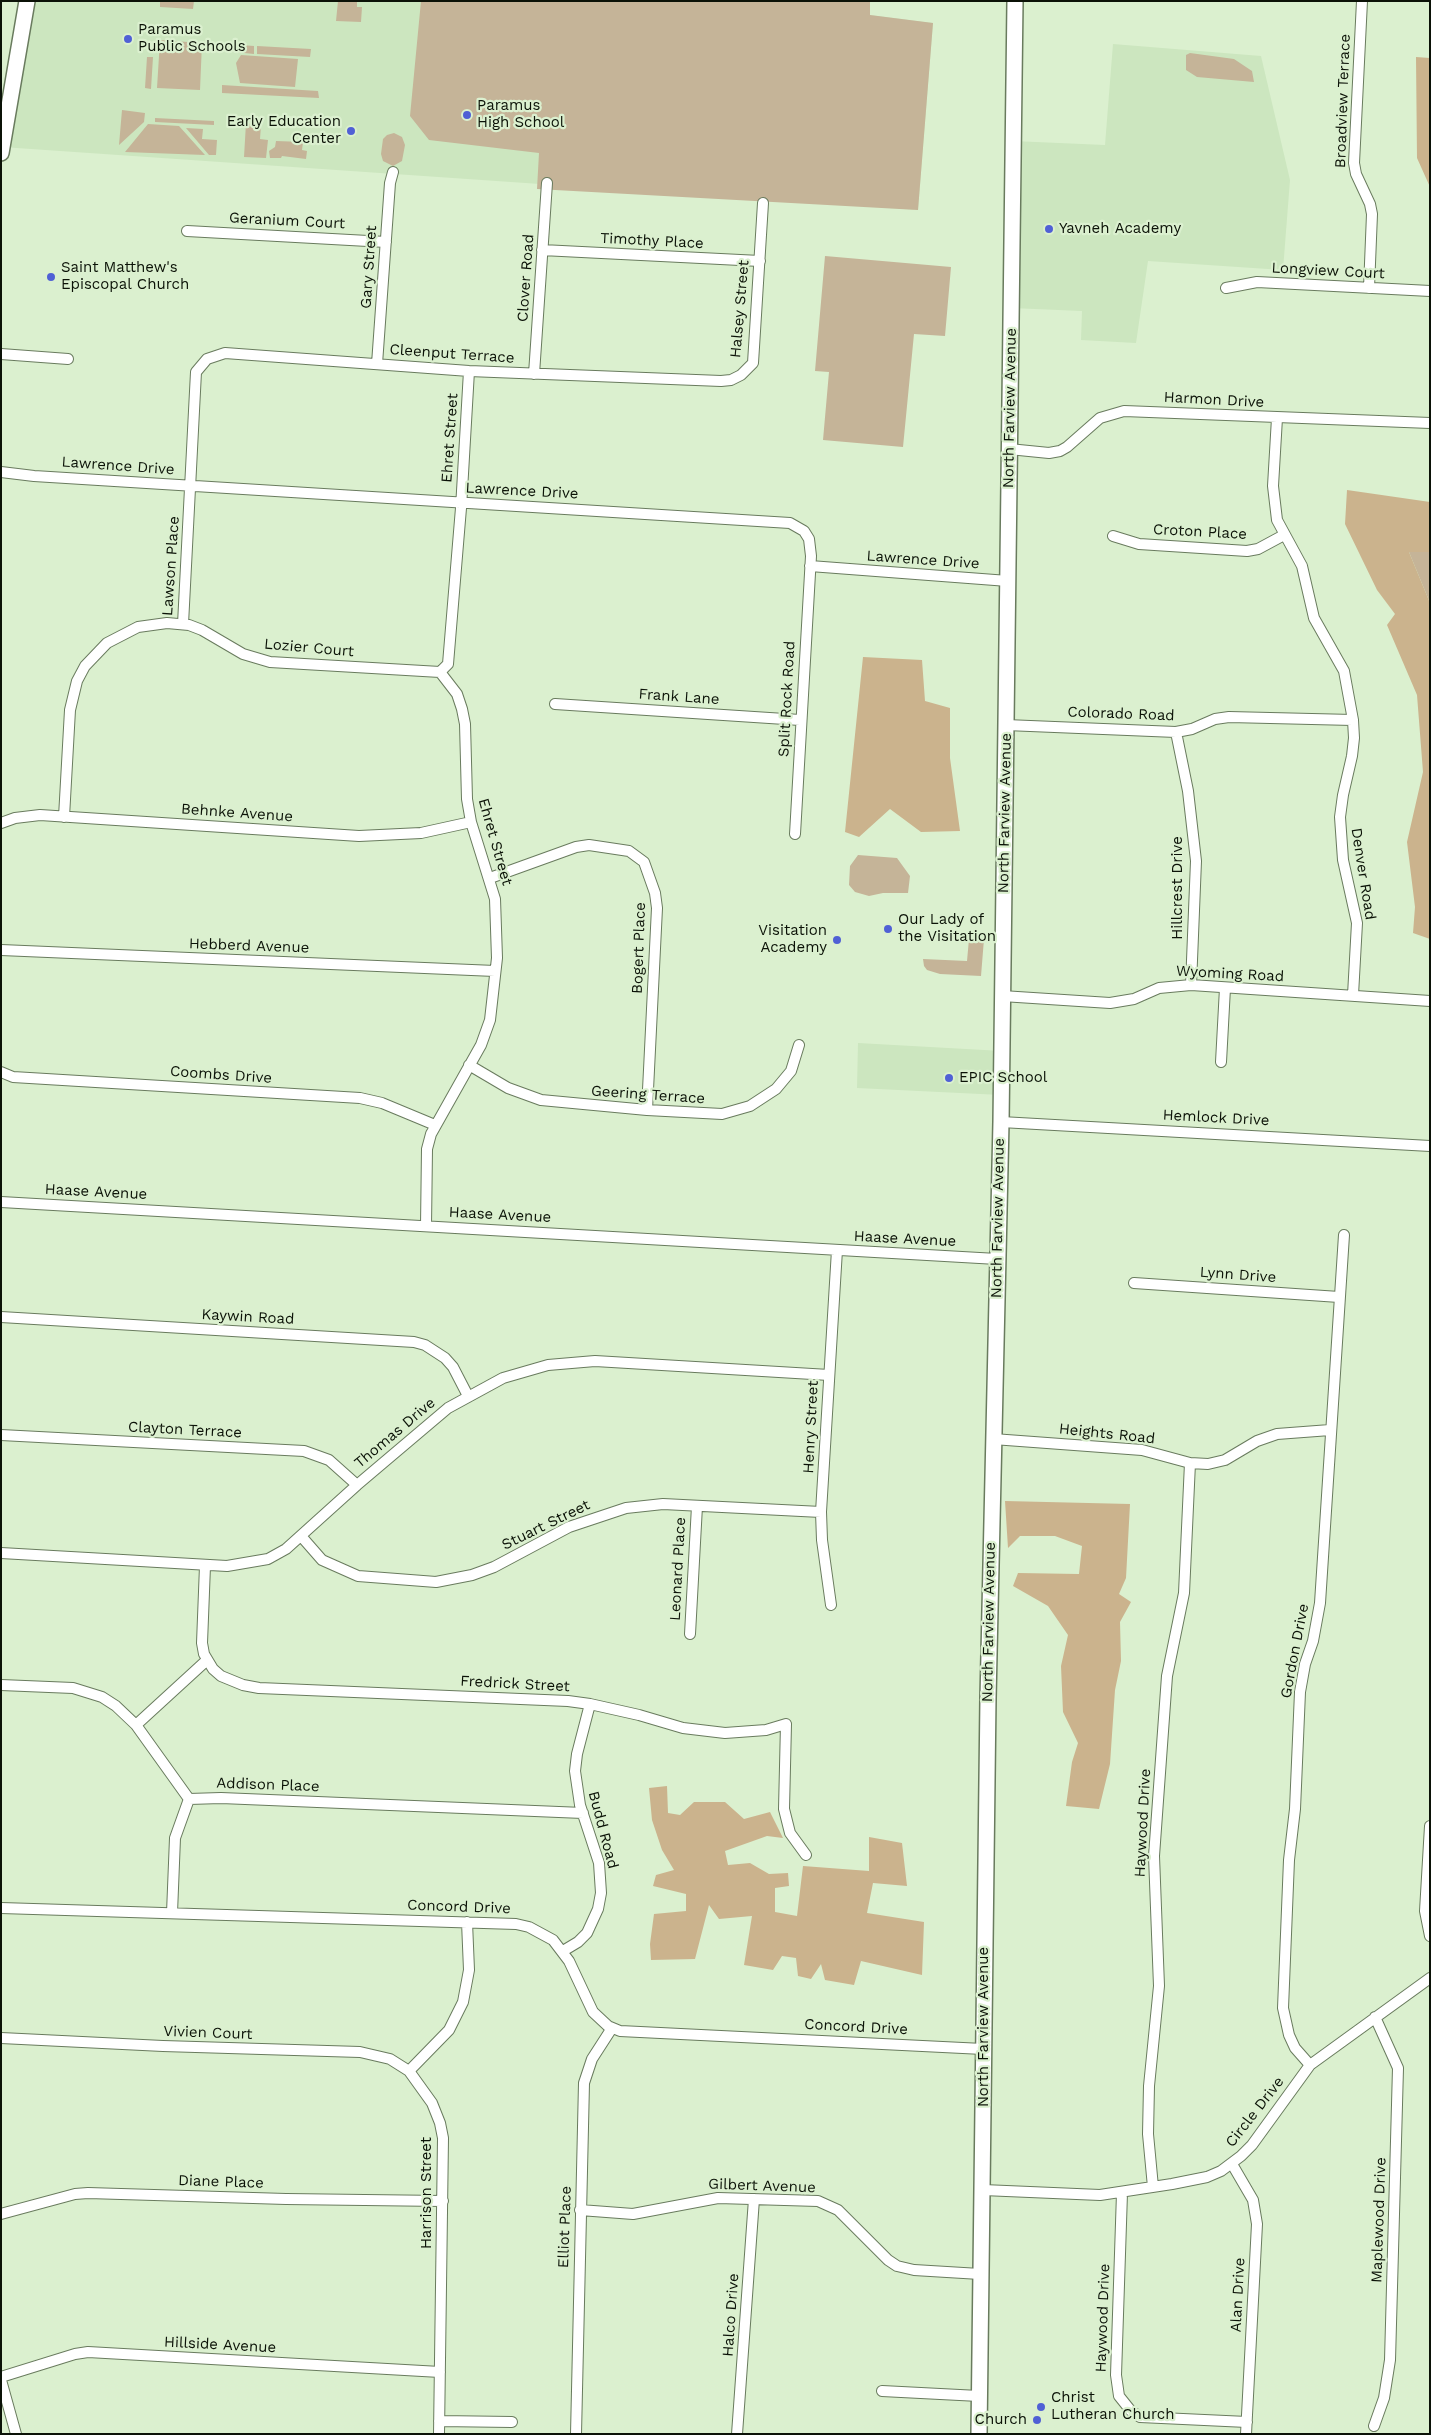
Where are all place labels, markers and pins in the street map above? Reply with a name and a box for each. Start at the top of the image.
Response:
place label: Paramus Public Schools [138,21,246,56]
marker: Paramus Public Schools [122,33,134,45]
place label: Paramus High School [477,97,564,132]
marker: Paramus High School [461,109,473,121]
place label: Early Education Center [227,113,341,148]
marker: Early Education Center [345,125,357,137]
place label: Yavneh Academy [1059,220,1181,238]
marker: Yavneh Academy [1043,223,1055,235]
place label: Saint Matthew's Episcopal Church [61,259,189,294]
marker: Saint Matthew's Episcopal Church [45,271,57,283]
place label: Our Lady of the Visitation [898,911,996,946]
place label: Visitation Academy [758,922,827,957]
marker: Our Lady of the Visitation [882,923,894,935]
marker: Visitation Academy [831,934,843,946]
place label: EPIC School [959,1069,1047,1087]
marker: EPIC School [943,1072,955,1084]
place label: Christ Lutheran Church [1051,2389,1174,2424]
marker: Christ Lutheran Church [1035,2401,1047,2413]
place label: Church [975,2411,1027,2429]
marker: Church [1031,2414,1043,2426]

